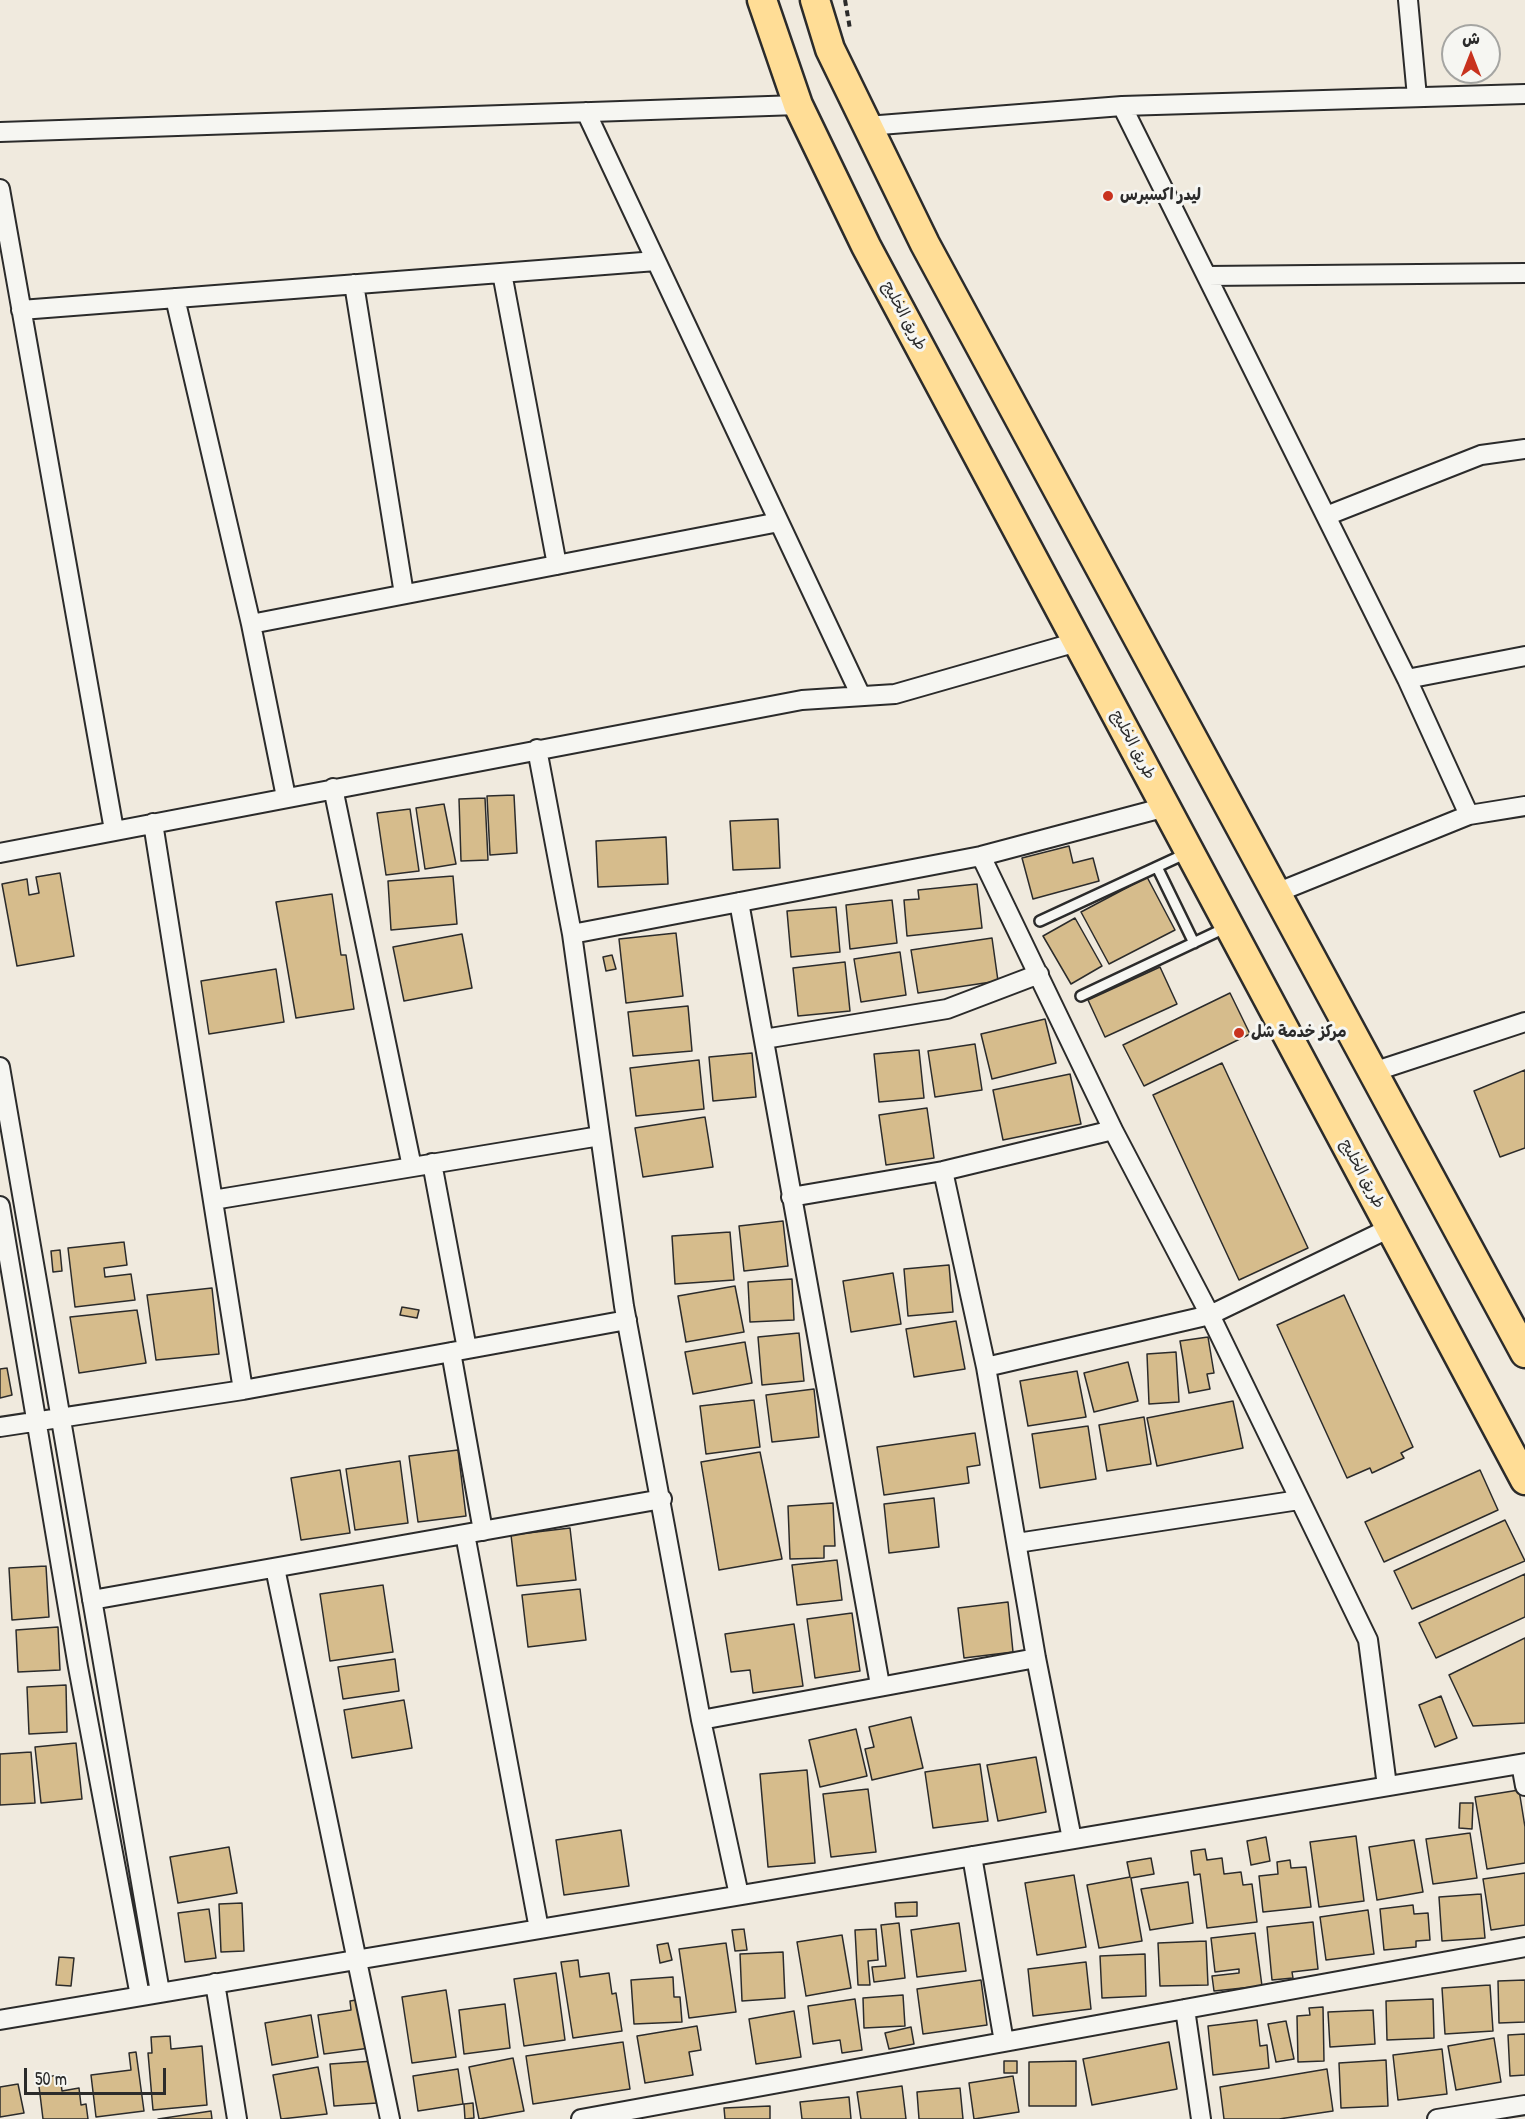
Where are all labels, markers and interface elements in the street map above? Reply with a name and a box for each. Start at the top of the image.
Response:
north arrow [1441,24,1501,84]
text: ش [1462,27,1480,49]
place label: ليدر اكسبرس [1120,186,1201,206]
marker: ليدر اكسبرس [1101,189,1115,203]
street label: طريق الخليج [878,278,930,354]
street label: طريق الخليج [1107,707,1159,783]
place label: مركز خدمة شل [1251,1023,1347,1043]
marker: مركز خدمة شل [1232,1026,1246,1040]
street label: طريق الخليج [1336,1136,1388,1212]
scale bar [27,2056,170,2094]
text: 50 m [35,2066,67,2091]

